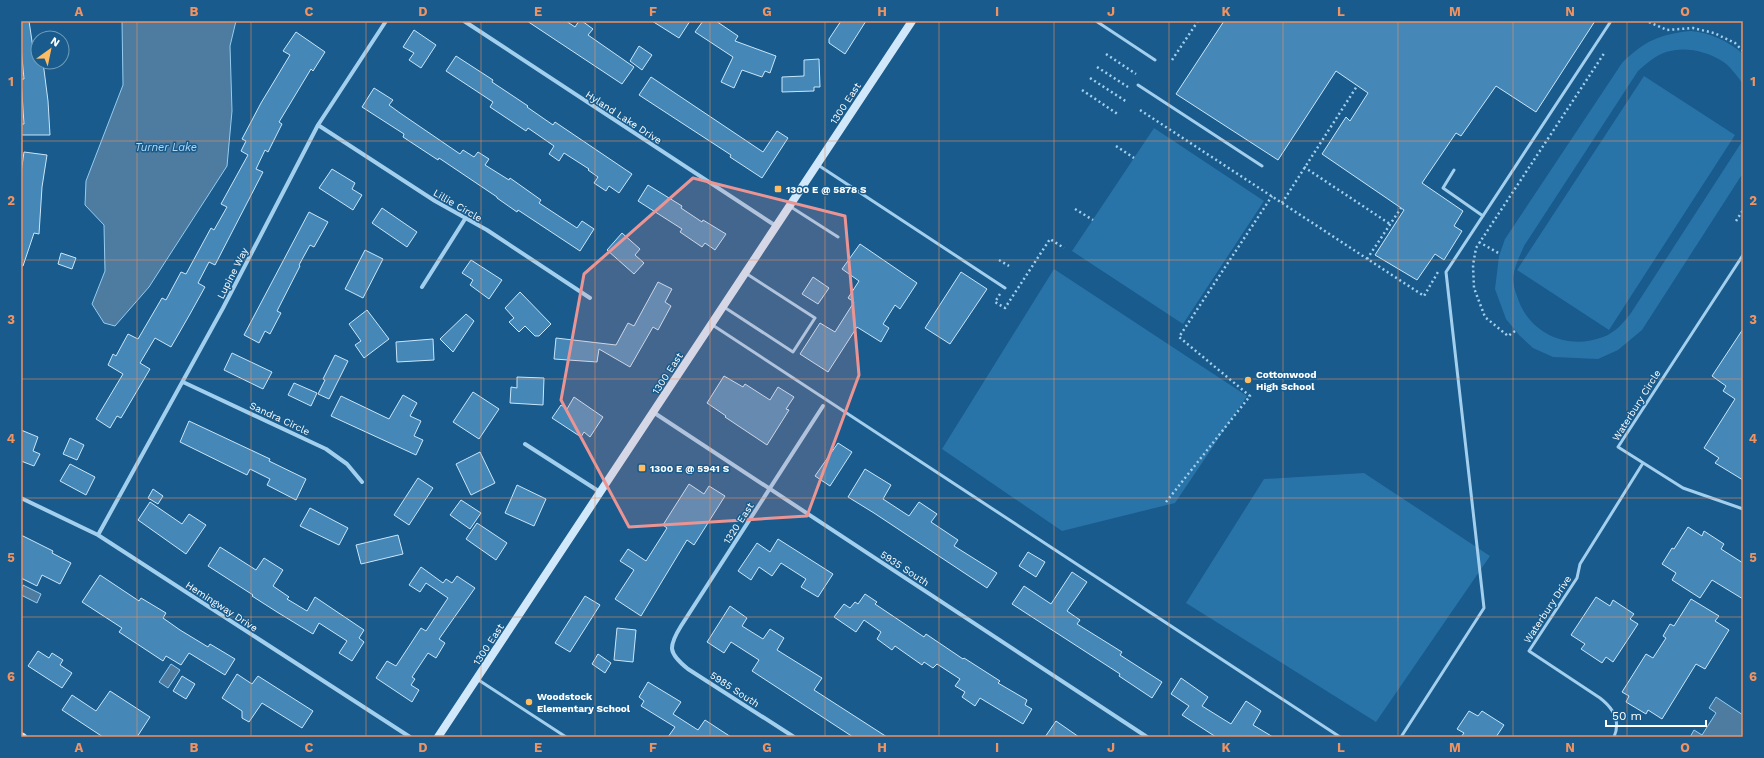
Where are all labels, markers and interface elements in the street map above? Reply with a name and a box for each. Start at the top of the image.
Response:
text: A [75,4,84,19]
text: B [190,4,199,19]
text: C [305,4,314,19]
text: D [418,4,428,19]
text: E [534,4,542,19]
text: F [649,4,657,19]
text: G [762,4,772,19]
text: H [877,4,887,19]
text: I [995,4,999,19]
text: J [1107,4,1115,19]
text: K [1221,4,1231,19]
text: L [1337,4,1345,19]
text: M [1449,4,1461,19]
text: N [1565,4,1575,19]
text: O [1680,4,1690,19]
north arrow [30,30,70,70]
text: N [48,34,62,50]
text: 1 [8,74,14,89]
text: 1 [1750,74,1756,89]
street label: 1300 East [828,80,863,126]
street label: Hyland Lake Drive [584,89,664,146]
water label: Turner Lake [135,141,197,154]
marker: 1300 E @ 5878 S [773,184,783,194]
place label: 1300 E @ 5878 S [786,184,867,195]
street label: Lillie Circle [431,187,484,224]
text: 2 [7,193,15,208]
text: 2 [1749,193,1757,208]
street label: Lupine Way [215,245,250,301]
text: 3 [7,312,15,327]
text: 3 [1749,312,1757,327]
street label: 1300 East [650,350,685,396]
street label: Waterbury Circle [1610,368,1663,443]
place label: Cottonwood High School [1256,369,1316,392]
marker: Cottonwood High School [1243,375,1253,385]
street label: Sandra Circle [248,400,312,437]
text: 4 [7,431,16,446]
text: 4 [1749,431,1758,446]
marker: 1300 E @ 5941 S [637,463,647,473]
place label: 1300 E @ 5941 S [650,463,730,474]
street label: 1320 East [721,500,756,546]
street label: 5935 South [878,549,931,588]
text: 5 [7,550,15,565]
text: 5 [1749,550,1757,565]
street label: Waterbury Drive [1521,573,1574,645]
street label: Hemingway Drive [184,579,260,634]
street label: 1300 East [471,621,506,667]
text: 6 [7,669,15,684]
street label: 5985 South [708,669,761,709]
text: 6 [1749,669,1757,684]
place label: Woodstock Elementary School [537,691,631,714]
marker: Woodstock Elementary School [524,697,534,707]
scale bar [1606,702,1706,728]
text: 50 m [1612,709,1642,723]
text: A [75,740,84,755]
text: B [190,740,199,755]
text: C [305,740,314,755]
text: D [418,740,428,755]
text: E [534,740,542,755]
text: F [649,740,657,755]
text: G [762,740,772,755]
text: H [877,740,887,755]
text: I [995,740,999,755]
text: J [1107,740,1115,755]
text: K [1221,740,1231,755]
text: L [1337,740,1345,755]
text: M [1449,740,1461,755]
text: N [1565,740,1575,755]
text: O [1680,740,1690,755]

